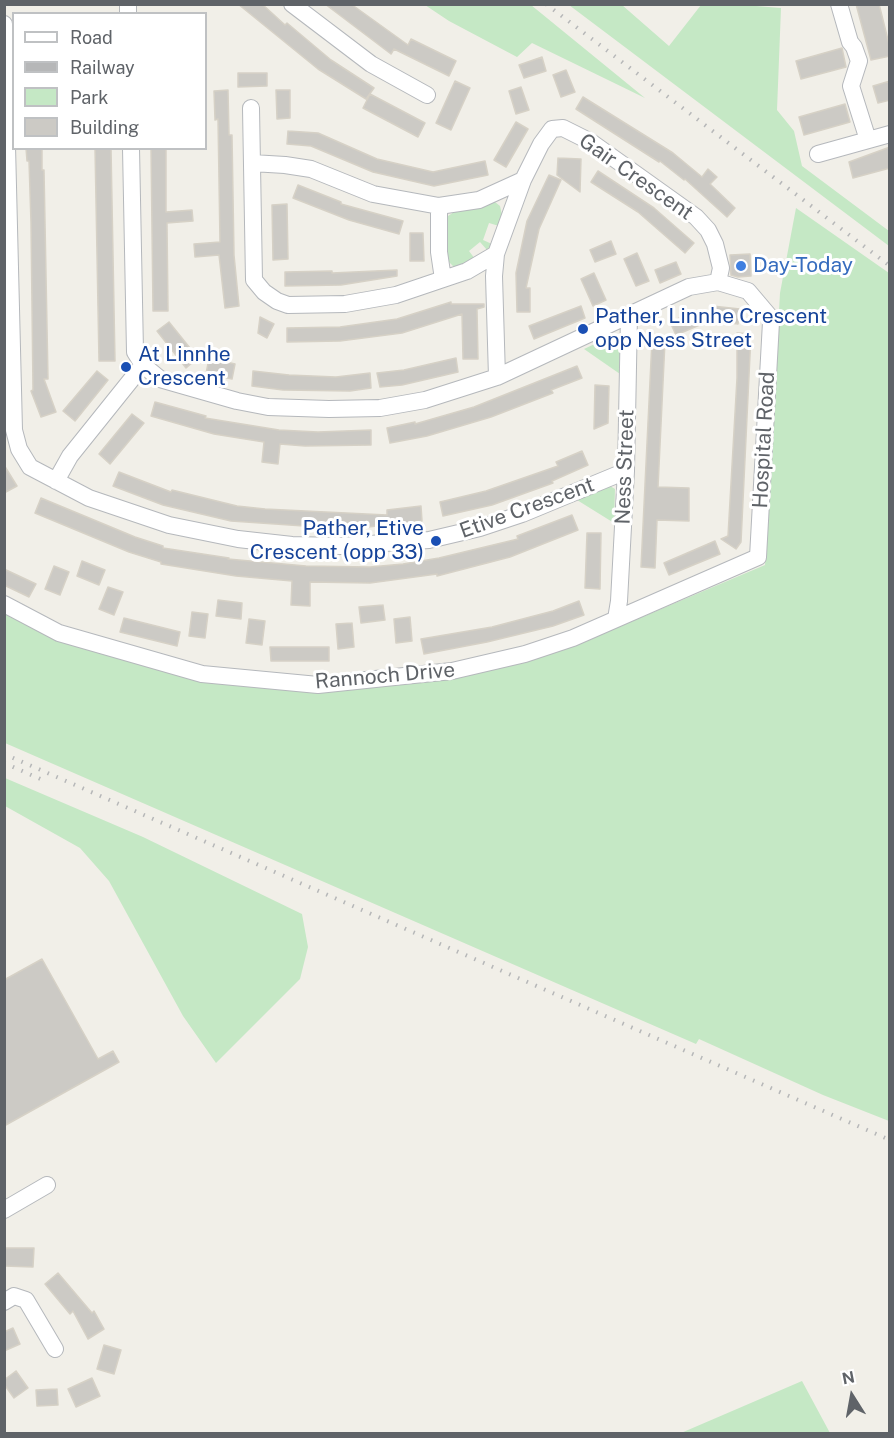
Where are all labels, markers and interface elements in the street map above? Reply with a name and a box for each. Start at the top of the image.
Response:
legend [12,12,207,150]
text: Road [70,27,113,48]
text: Railway [70,57,135,78]
text: Park [70,87,108,108]
text: Building [70,117,139,138]
street label: Gair Crescent [574,128,698,226]
place label: Day-Today [753,253,853,279]
marker: Day-Today [734,259,748,273]
place label: Pather, Linnhe Crescent opp Ness Street [595,304,827,354]
marker: Pather, Linnhe Crescent opp Ness Street [576,322,590,336]
place label: At Linnhe Crescent [138,342,231,392]
marker: At Linnhe Crescent [119,360,133,374]
street label: Hospital Road [748,371,780,509]
street label: Ness Street [610,409,640,525]
street label: Etive Crescent [456,472,598,544]
place label: Pather, Etive Crescent (opp 33) [250,516,424,566]
marker: Pather, Etive Crescent (opp 33) [429,534,443,548]
street label: Rannoch Drive [314,657,456,695]
north arrow [822,1366,882,1426]
text: N [841,1367,856,1388]

